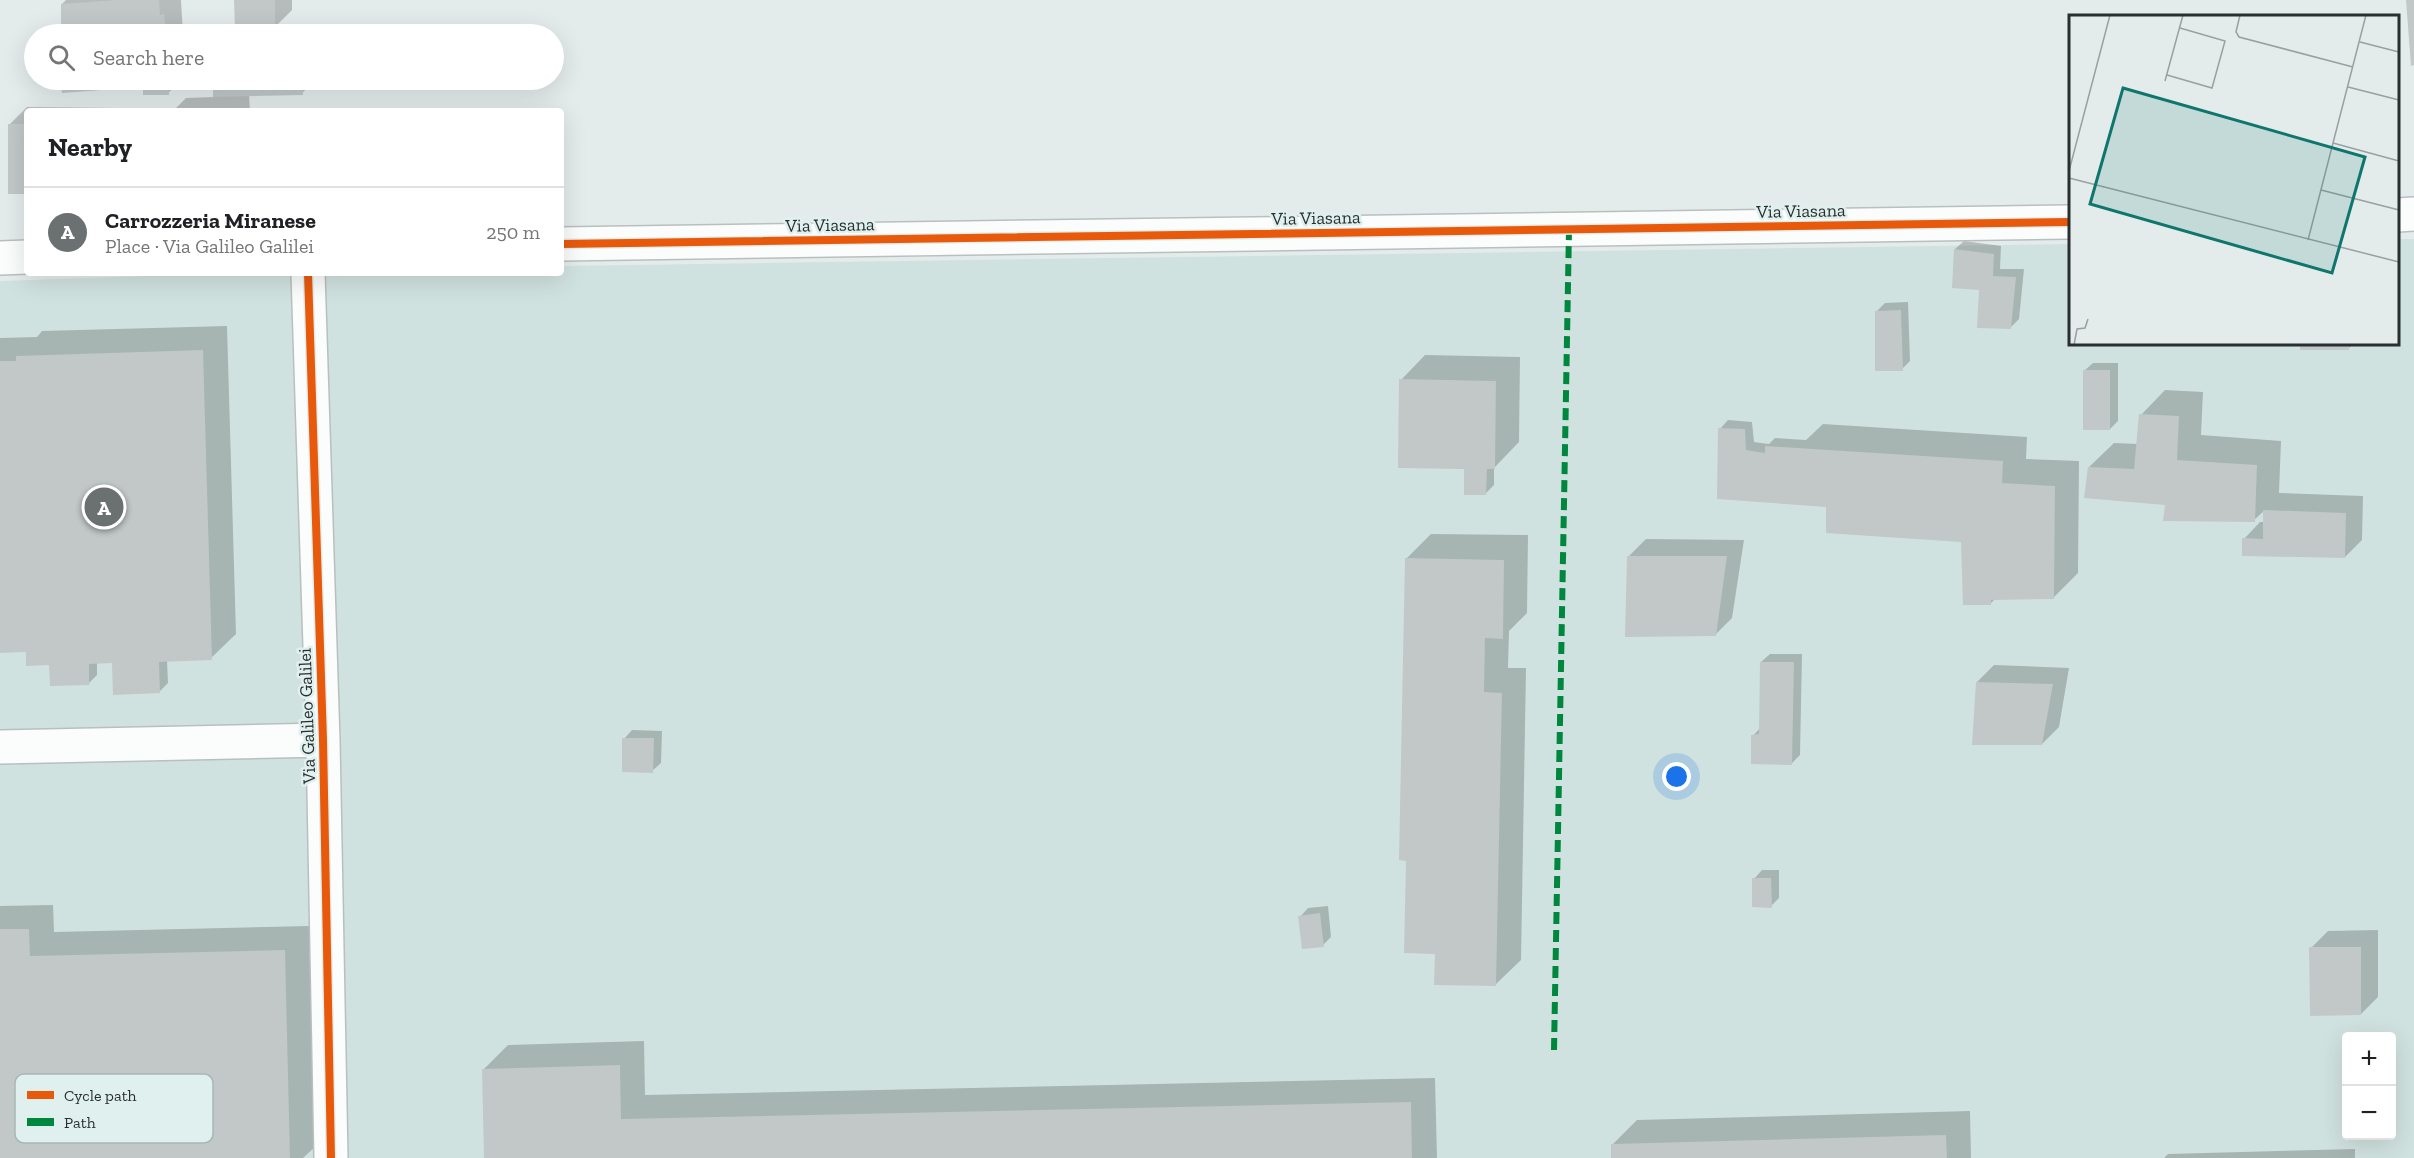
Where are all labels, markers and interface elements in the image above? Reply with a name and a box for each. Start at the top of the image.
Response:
inset map [2069,15,2399,345]
search box [24,24,564,90]
icon: search [45,41,78,74]
text: Search here [93,44,204,71]
text: Nearby [48,131,132,163]
street label: Via Viasana [1755,199,1846,223]
street label: Via Viasana [1270,206,1361,230]
text: Carrozzeria Miranese [105,207,316,234]
street label: Via Viasana [784,213,875,237]
text: A [61,220,74,244]
text: 250 m [486,220,540,244]
text: Place · Via Galileo Galilei [105,234,314,258]
pin: A [84,484,124,530]
street label: Via Galileo Galilei [294,648,320,785]
your location [1662,762,1691,791]
map controls [2342,1032,2396,1140]
button: + [2342,1032,2396,1086]
legend [15,1074,213,1143]
text: Cycle path [64,1086,137,1105]
button: − [2342,1086,2396,1140]
text: Path [64,1113,96,1132]

